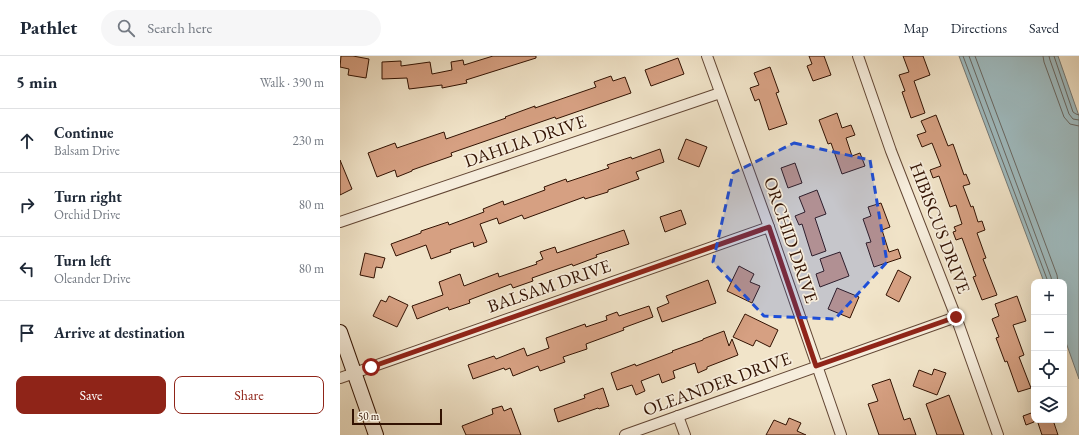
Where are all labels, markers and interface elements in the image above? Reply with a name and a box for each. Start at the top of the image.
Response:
search box [101,10,381,46]
text: Pathlet [20,15,77,40]
icon: search [115,17,137,39]
text: Search here [147,18,212,37]
text: Map [903,19,929,37]
text: Directions [951,19,1007,37]
text: Saved [1029,19,1059,37]
text: 5 min [16,71,57,93]
text: Walk · 390 m [260,74,324,91]
street label: DAHLIA DRIVE [461,109,589,172]
text: Continue [54,123,114,142]
icon: ahead [16,130,38,152]
text: 230 m [293,132,324,149]
text: Balsam Drive [54,142,120,159]
street label: HIBISCUS DRIVE [905,159,976,297]
street label: ORCHID DRIVE [759,174,824,306]
text: Turn right [54,187,122,206]
icon: right [16,194,38,216]
text: 80 m [299,196,324,213]
text: Orchid Drive [54,206,120,223]
text: Turn left [54,251,111,270]
street label: BALSAM DRIVE [484,254,614,317]
icon: left [16,258,38,280]
text: 80 m [299,260,324,277]
text: Oleander Drive [54,270,131,287]
map controls [1031,279,1067,423]
button: + [1031,279,1067,315]
route end [947,308,965,326]
button: − [1031,315,1067,351]
icon: arrive [16,322,38,344]
text: Arrive at destination [54,323,185,342]
street label: OLEANDER DRIVE [640,346,794,421]
button: locate [1031,351,1067,387]
route start [362,358,380,376]
button: Save [16,376,166,414]
button: Share [174,376,324,414]
button: layers [1031,387,1067,423]
scale bar [352,407,442,426]
text: 50 m [358,409,379,423]

